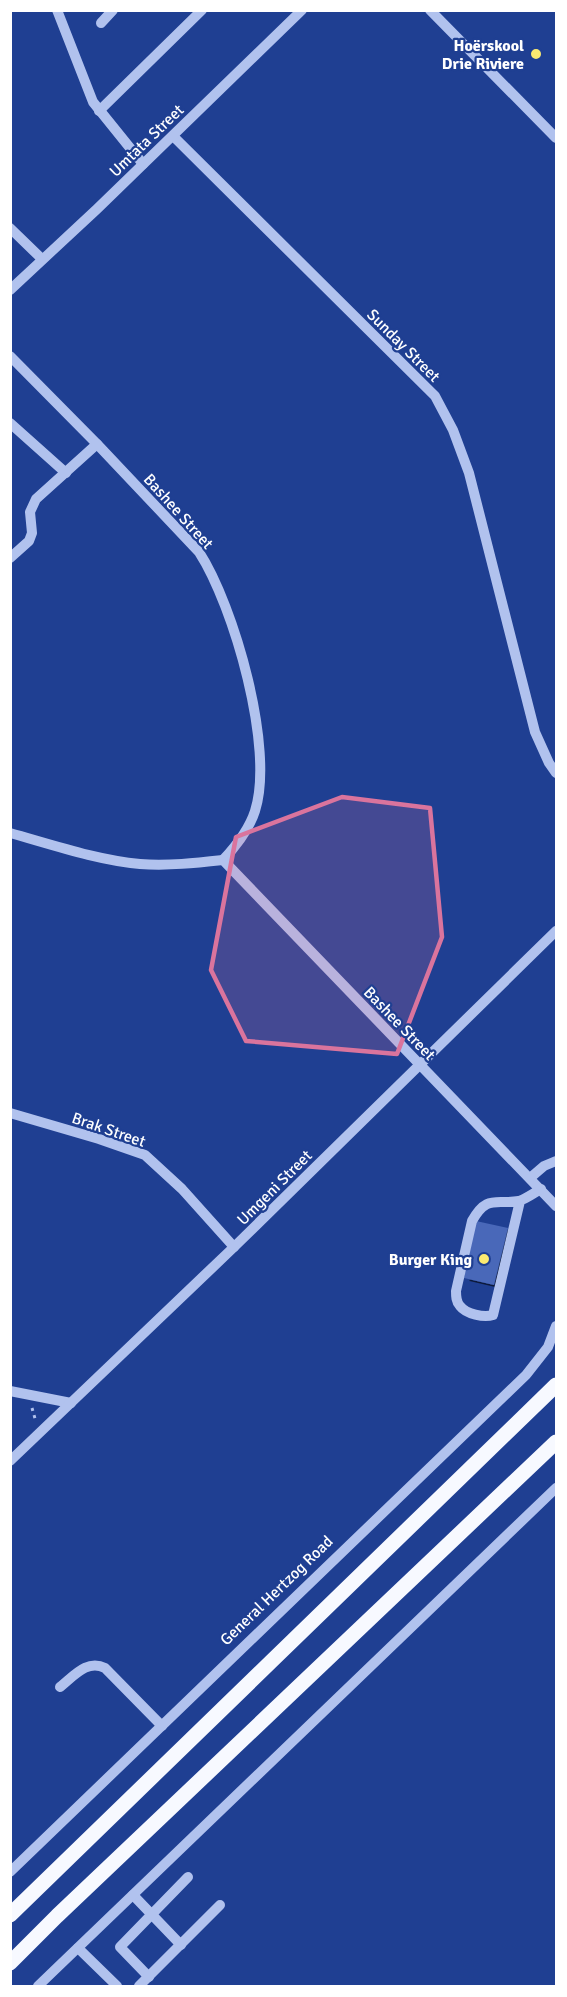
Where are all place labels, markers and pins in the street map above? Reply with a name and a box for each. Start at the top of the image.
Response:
place label: Hoërskool Drie Riviere [442,36,524,74]
marker: Hoërskool Drie Riviere [529,47,543,61]
place label: Burger King [389,1250,472,1270]
marker: Burger King [477,1252,491,1266]

